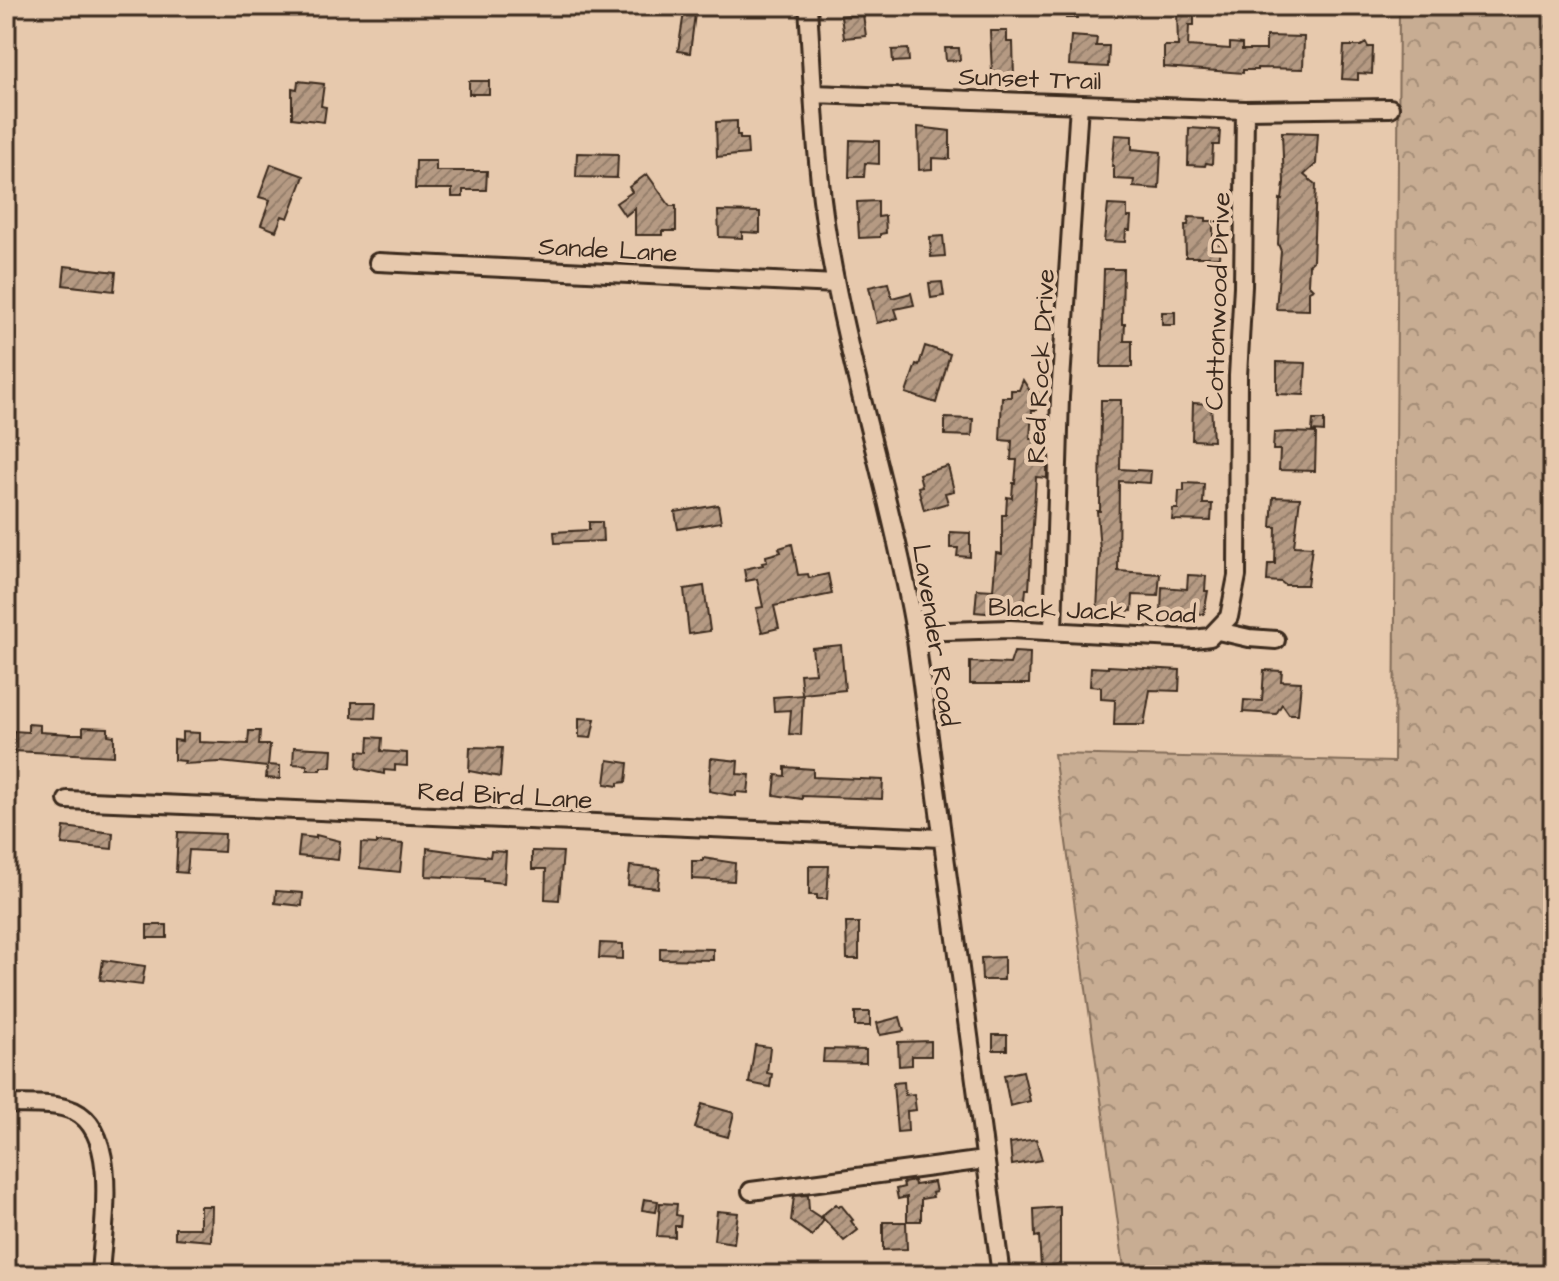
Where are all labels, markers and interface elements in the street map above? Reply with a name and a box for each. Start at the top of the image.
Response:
street label: Sunset Trail [958,59,1102,99]
street label: Cottonwood Drive [1196,191,1240,411]
street label: Sande Lane [538,228,678,272]
street label: Red Rock Drive [1018,268,1064,464]
street label: Lavender Road [903,542,967,729]
street label: Black Jack Road [987,589,1197,633]
street label: Red Bird Lane [417,773,593,819]

